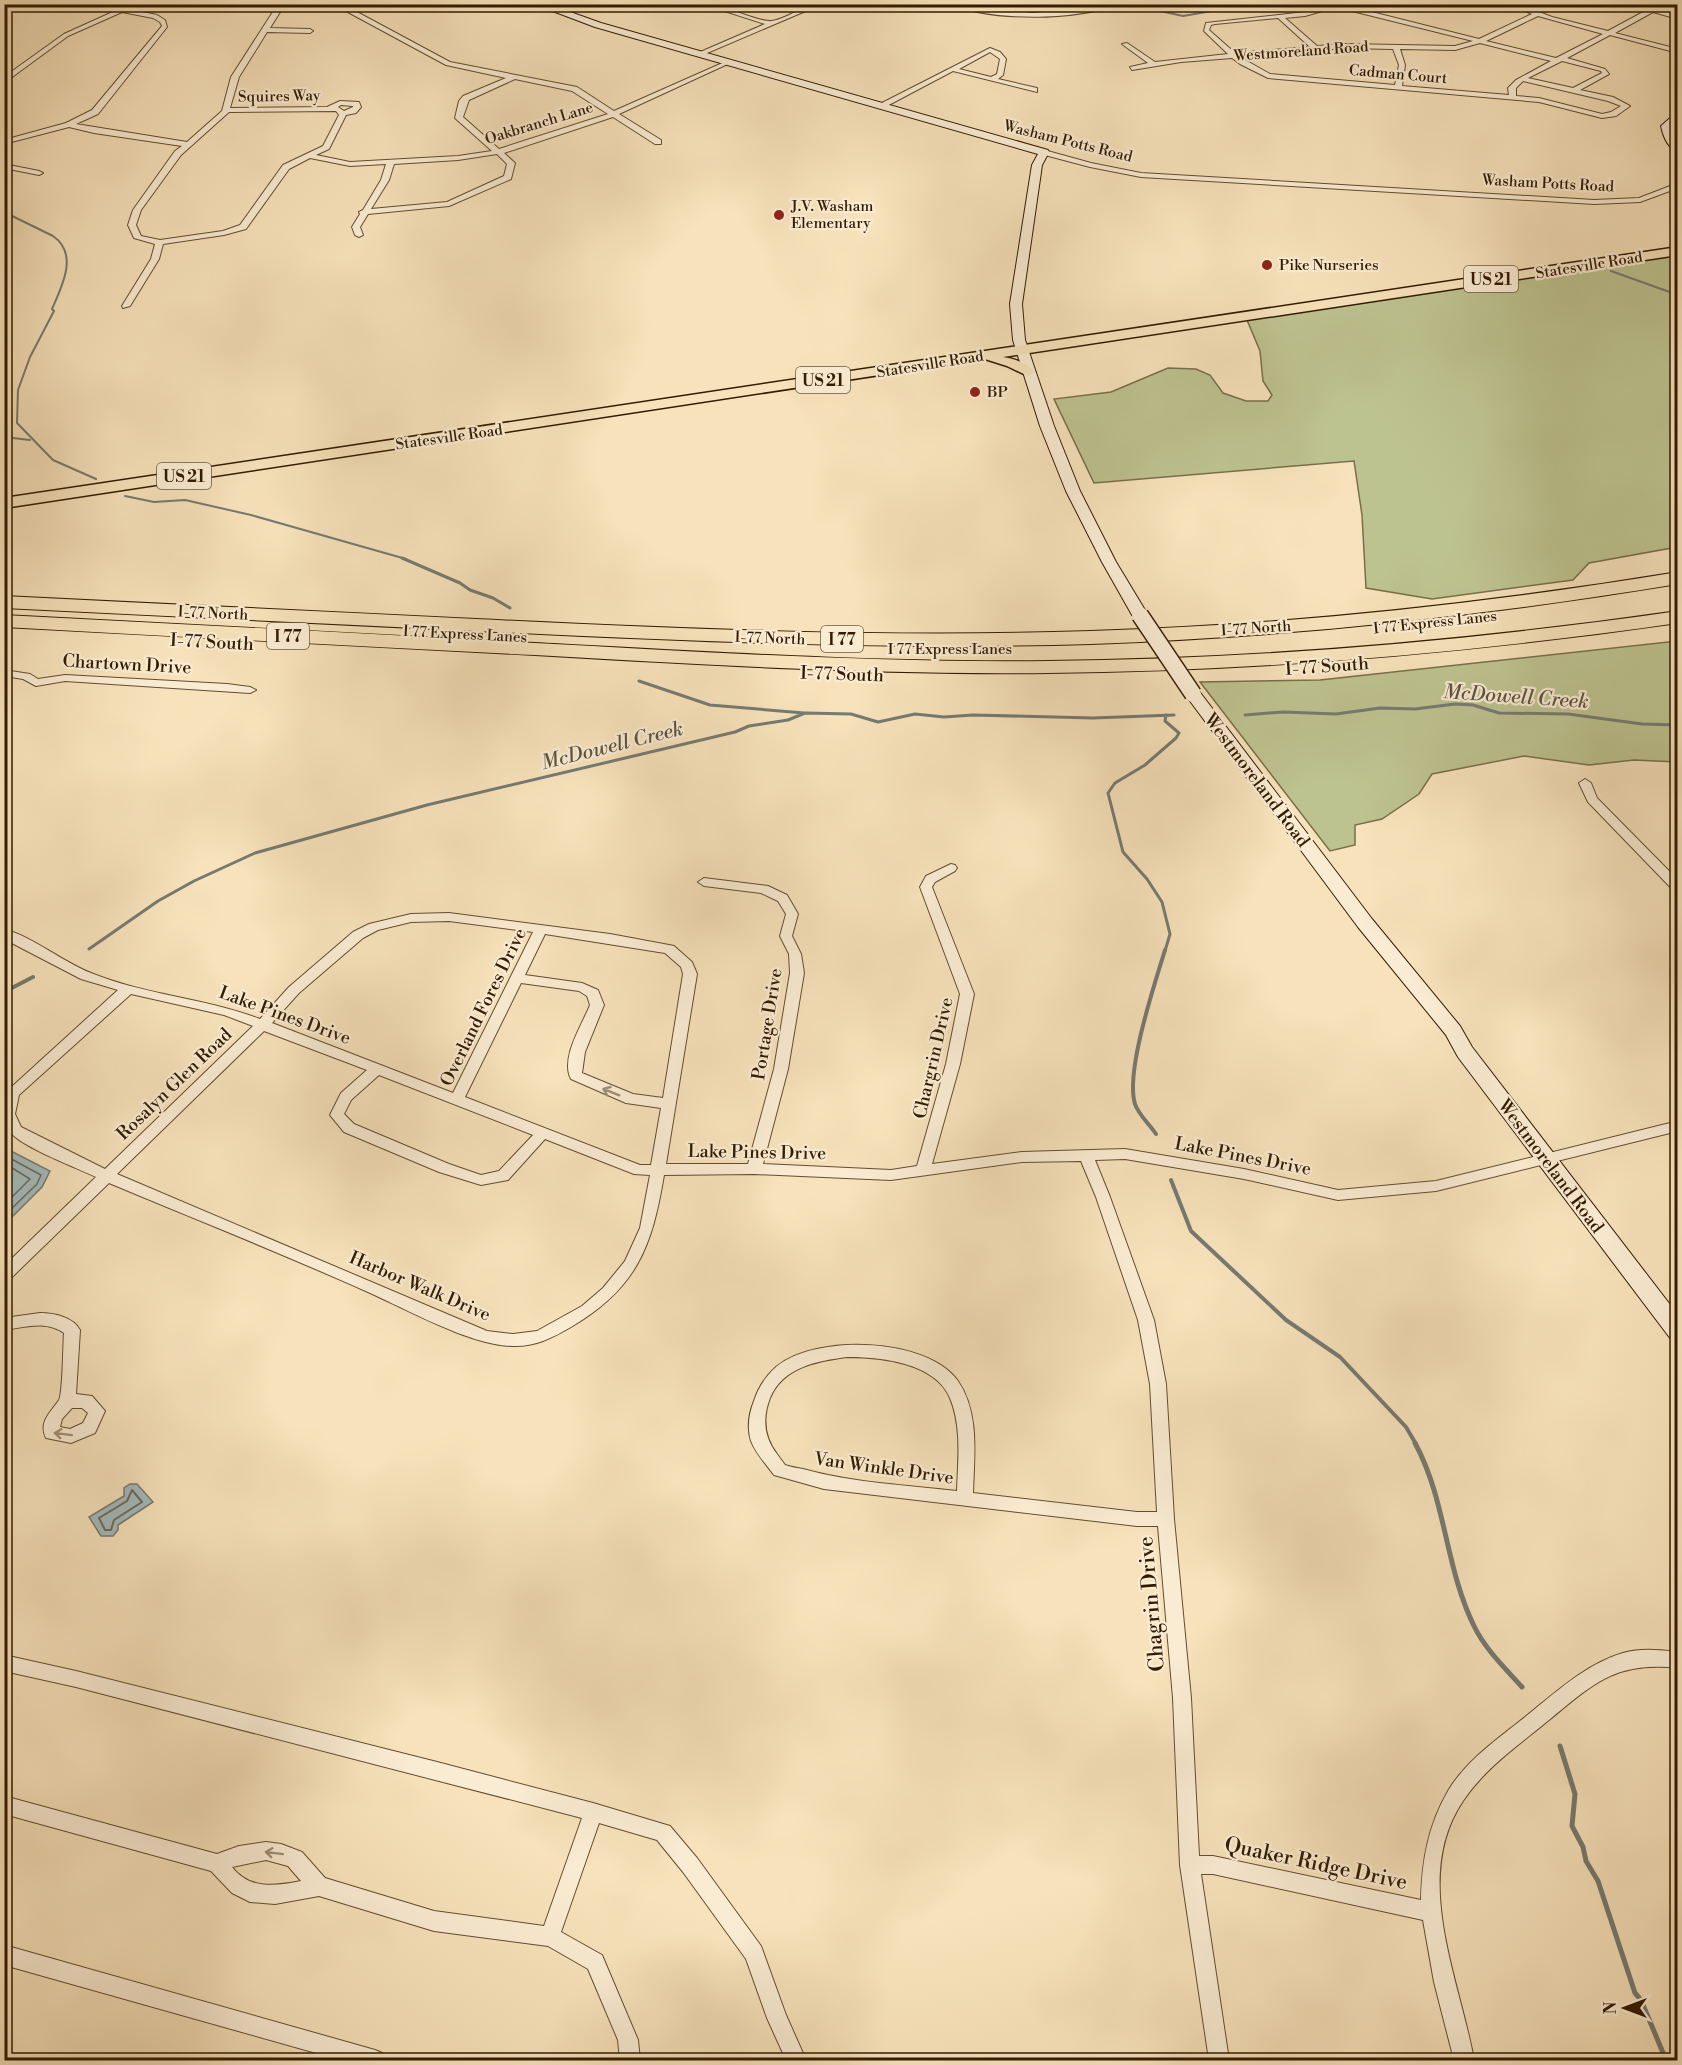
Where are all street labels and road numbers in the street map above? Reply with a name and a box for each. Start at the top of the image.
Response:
street label: Westmoreland Road [1232,37,1370,66]
street label: Cadman Court [1348,61,1449,88]
street label: Squires Way [238,86,321,107]
street label: Oakbranch Lane [483,98,596,149]
street label: Washam Potts Road [1000,116,1135,167]
street label: Washam Potts Road [1480,171,1615,196]
street label: Statesville Road [1534,248,1644,283]
road number: US 21 [1464,266,1518,292]
street label: Statesville Road [875,347,985,382]
road number: US 21 [796,367,850,393]
street label: Statesville Road [394,420,504,454]
road number: US 21 [157,463,211,489]
street label: I-77 North [177,602,249,625]
street label: I 77 Express Lanes [1372,607,1498,638]
street label: I-77 North [1220,617,1292,640]
street label: I 77 Express Lanes [402,622,528,647]
road number: I 77 [267,623,309,649]
road number: I 77 [821,626,863,652]
street label: I-77 North [734,628,806,649]
street label: I-77 South [170,629,255,656]
street label: I 77 Express Lanes [888,640,1012,659]
street label: Chartown Drive [62,650,192,679]
street label: I-77 South [1284,652,1370,681]
street label: I-77 South [800,662,885,687]
street label: Westmoreland Road [1198,708,1315,853]
street label: Overland Fores Drive [435,924,532,1090]
street label: Portage Drive [747,966,788,1082]
street label: Lake Pines Drive [216,981,354,1050]
street label: Chargrin Drive [908,995,959,1121]
street label: Rosalyn Glen Road [112,1023,238,1145]
street label: Westmoreland Road [1492,1094,1609,1239]
street label: Lake Pines Drive [1173,1132,1313,1181]
street label: Lake Pines Drive [688,1140,826,1165]
street label: Harbor Walk Drive [346,1246,494,1327]
street label: Van Winkle Drive [812,1447,955,1490]
street label: Chagrin Drive [1133,1535,1171,1673]
street label: Quaker Ridge Drive [1222,1832,1410,1896]

